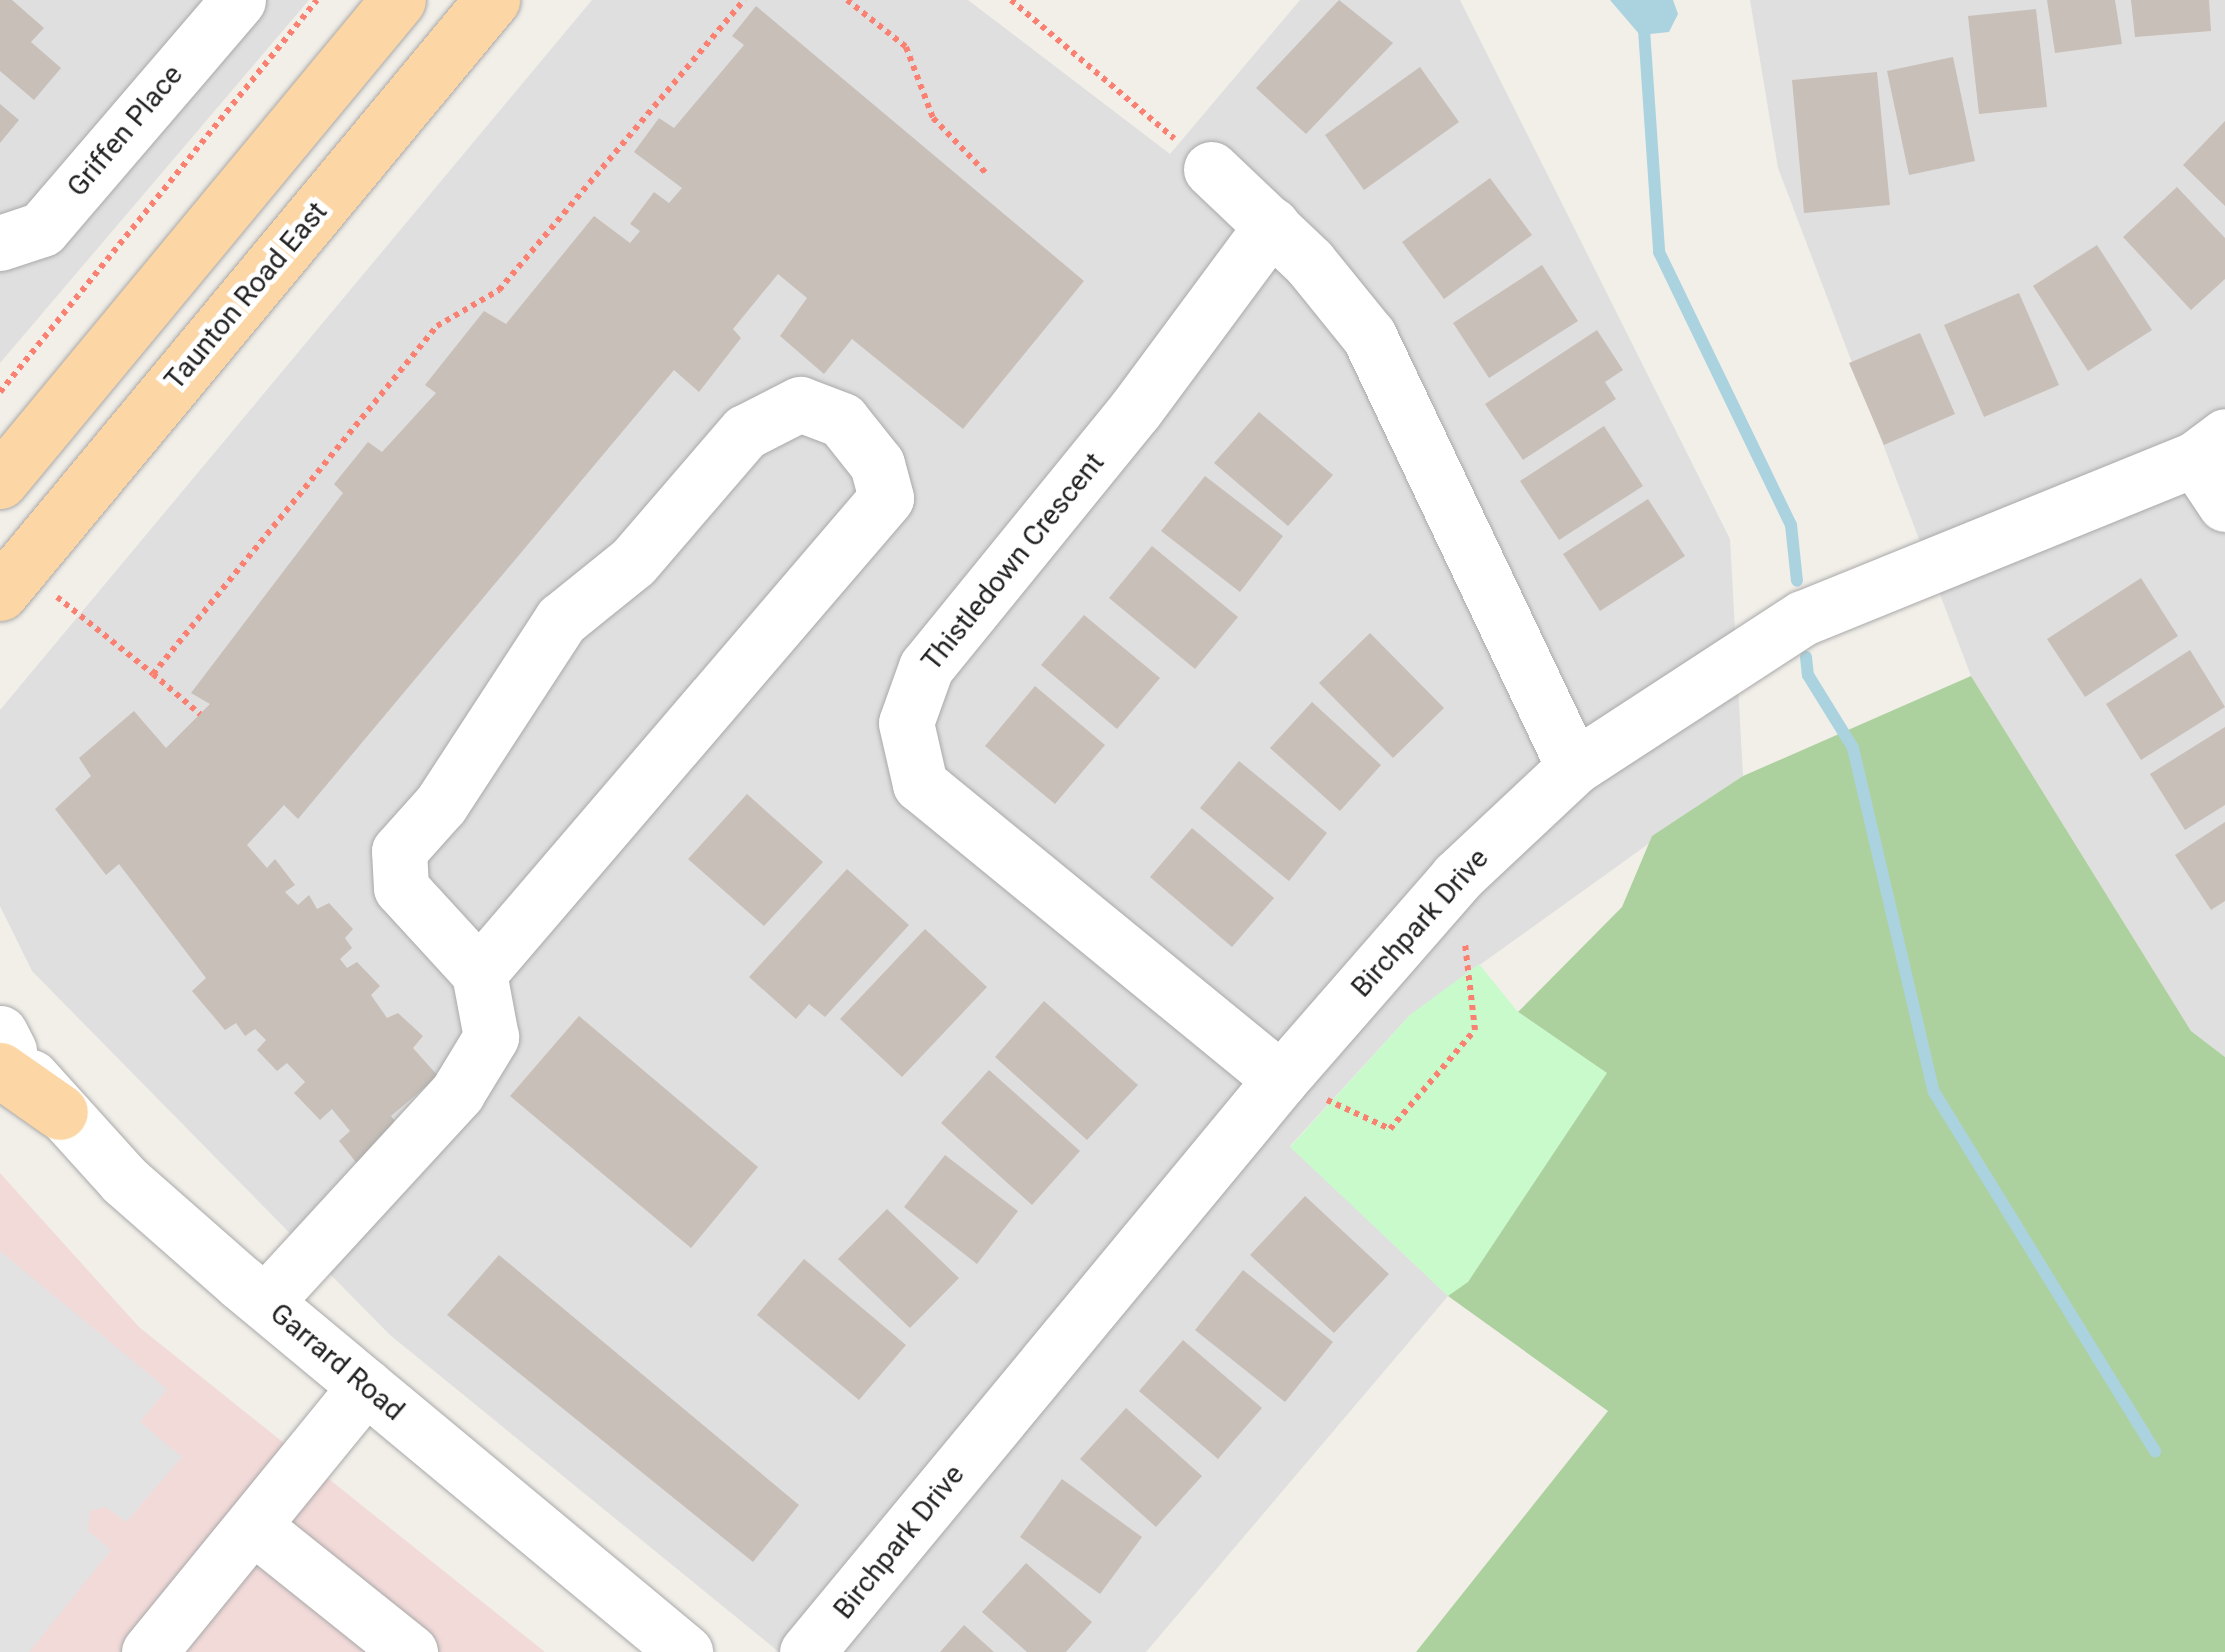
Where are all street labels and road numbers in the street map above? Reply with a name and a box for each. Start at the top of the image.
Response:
street label: Griffen Place [60,59,190,203]
street label: Taunton Road East [158,195,334,397]
street label: Thistledown Crescent [915,446,1111,678]
street label: Birchpark Drive [1345,842,1495,1004]
street label: Garrard Road [263,1296,411,1428]
street label: Birchpark Drive [827,1458,971,1626]

